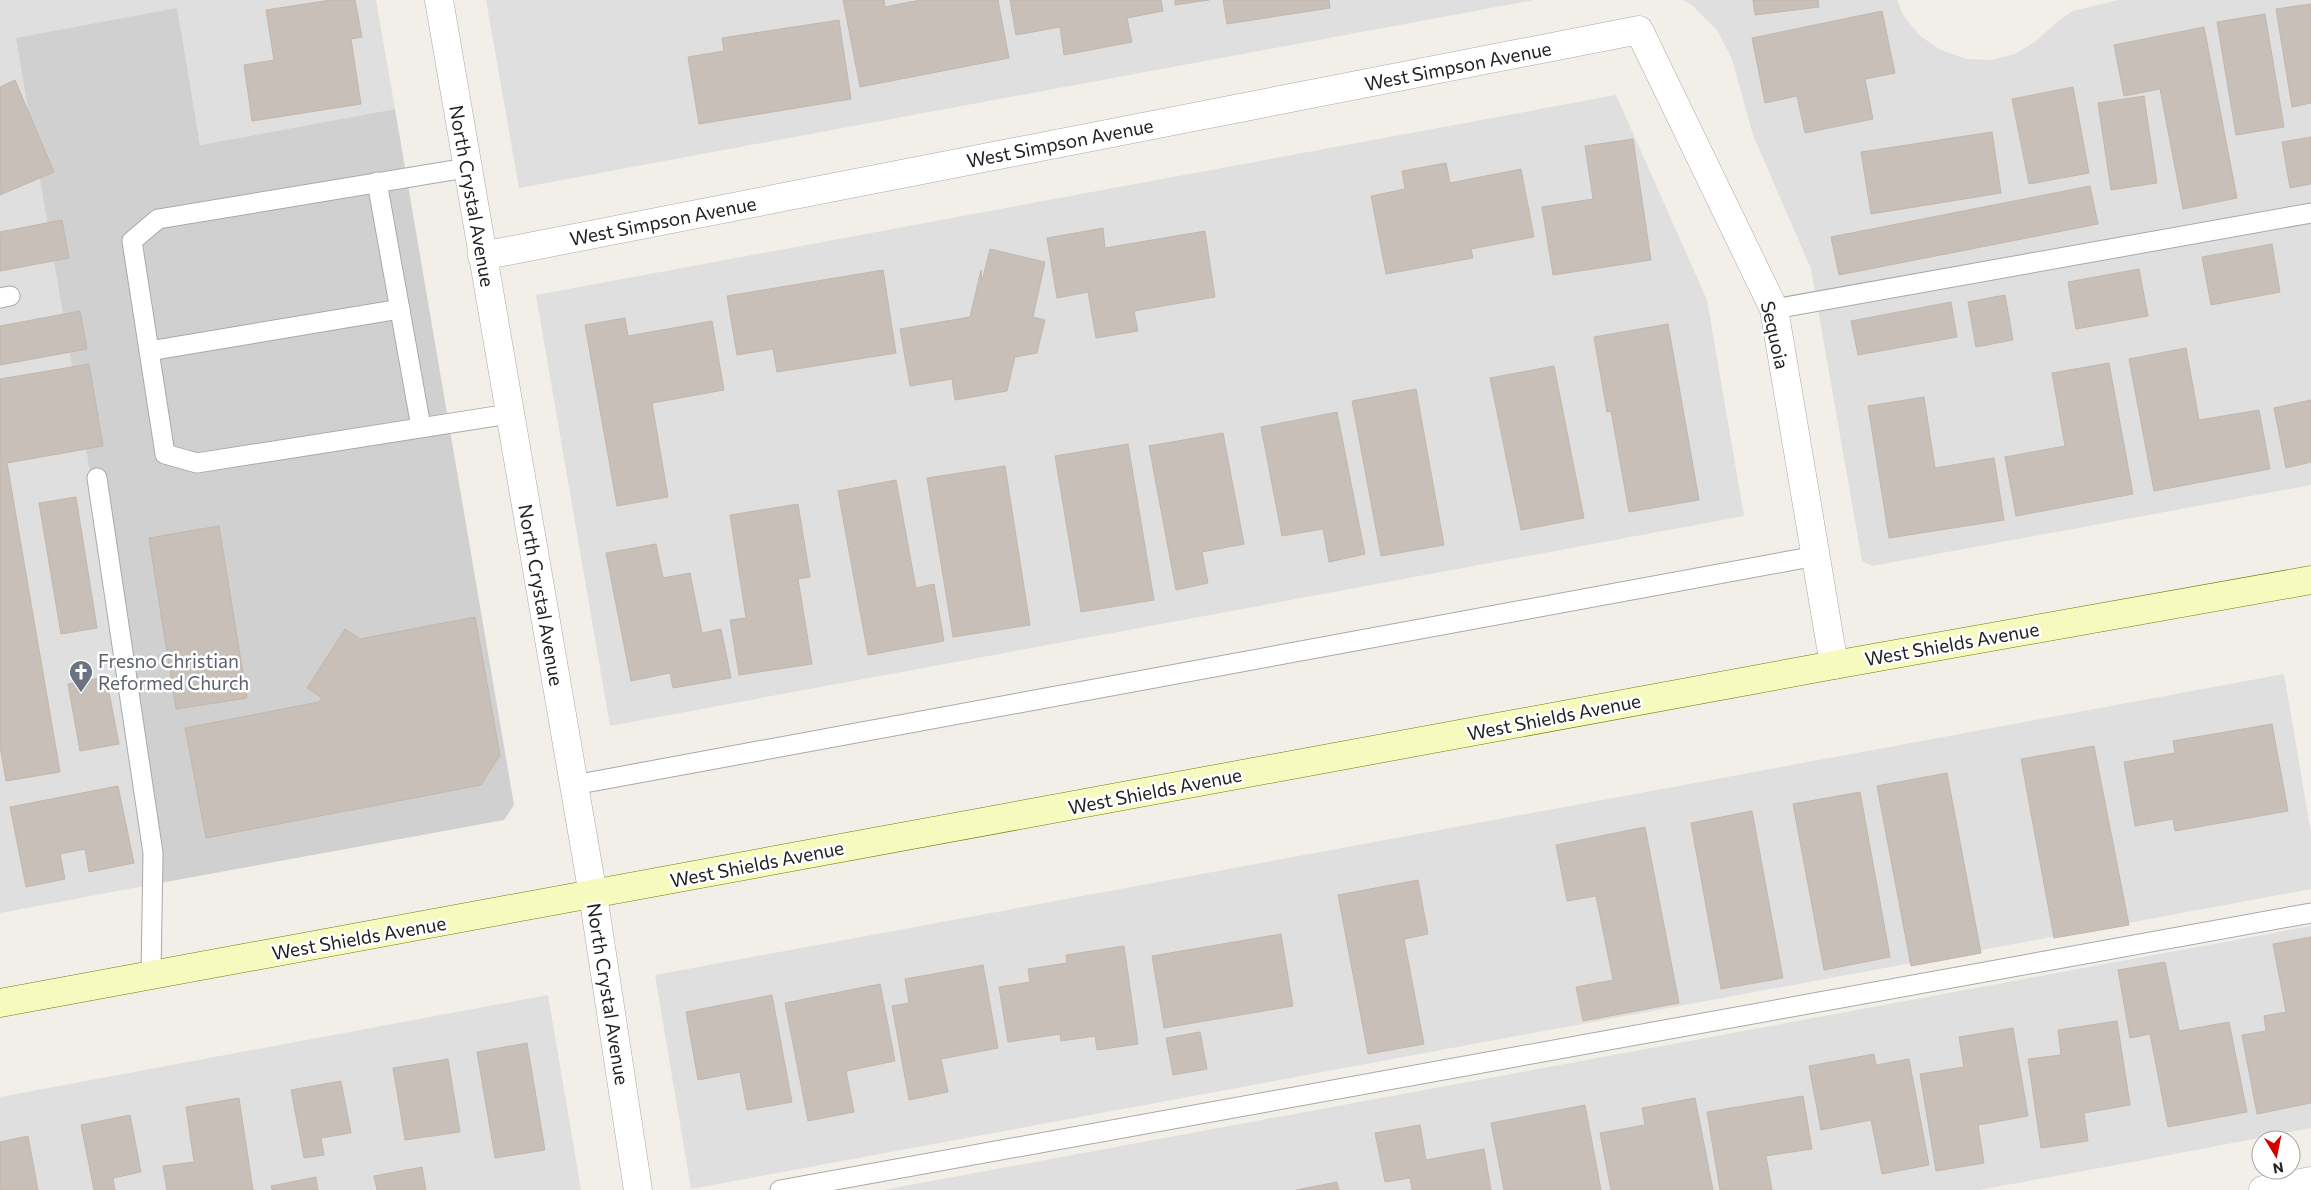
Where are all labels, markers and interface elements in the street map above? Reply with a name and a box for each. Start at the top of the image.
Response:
street label: West Simpson Avenue [1363,36,1553,95]
street label: North Crystal Avenue [445,103,500,289]
street label: West Simpson Avenue [965,113,1155,172]
street label: West Simpson Avenue [568,191,758,250]
street label: Sequoia [1757,299,1794,371]
street label: North Crystal Avenue [514,502,569,688]
street label: West Shields Avenue [1863,617,2041,670]
place label: Fresno Christian Reformed Church [98,649,249,694]
church icon: Fresno Christian Reformed Church [68,659,94,693]
street label: West Shields Avenue [1465,688,1643,745]
street label: West Shields Avenue [1066,762,1244,819]
street label: West Shields Avenue [668,835,846,892]
street label: North Crystal Avenue [583,901,634,1087]
street label: West Shields Avenue [270,911,448,964]
north arrow [2251,1130,2301,1180]
text: N [2272,1159,2285,1178]

